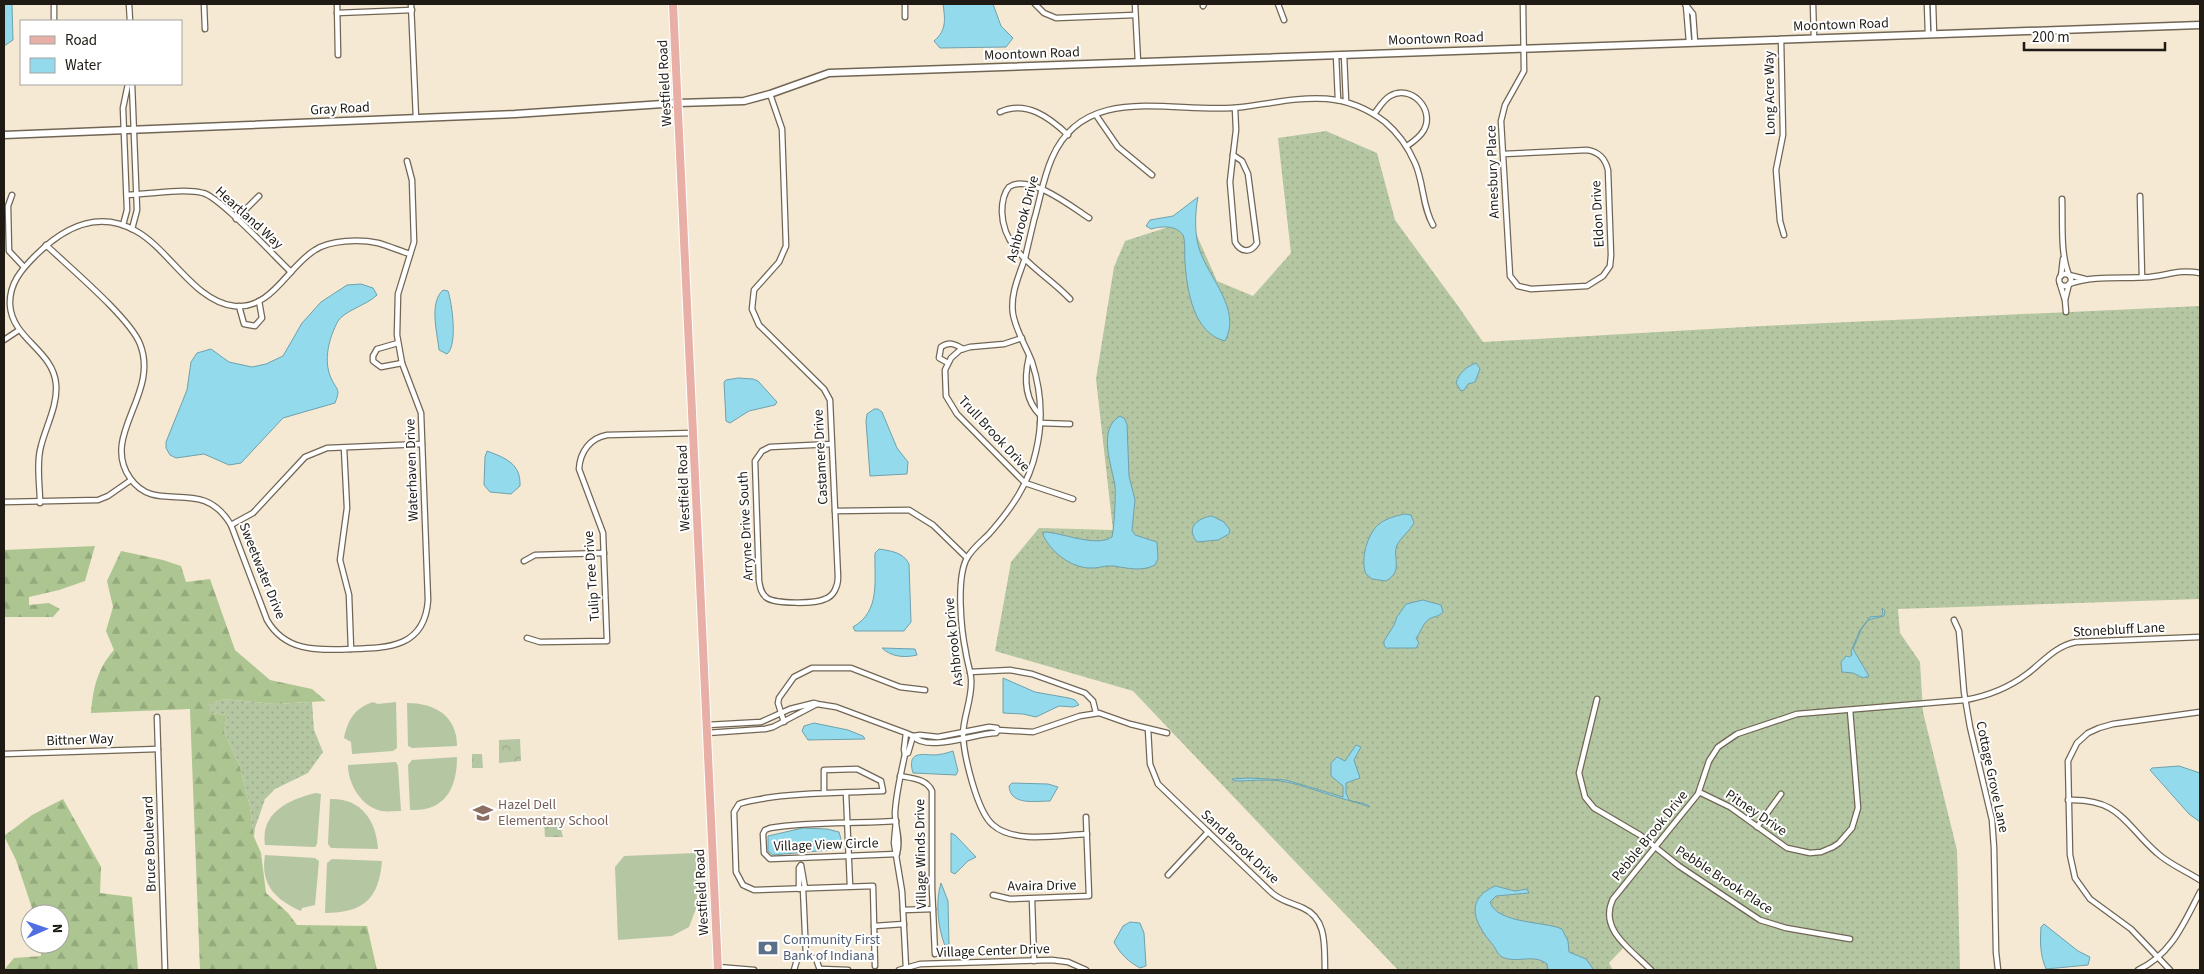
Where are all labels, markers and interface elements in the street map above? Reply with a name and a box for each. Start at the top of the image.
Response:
street label: Moontown Road [1793,13,1889,37]
legend [20,20,182,85]
scale bar [2024,20,2165,52]
street label: Moontown Road [1388,27,1484,51]
text: 200 m [2032,27,2070,48]
text: Road [65,30,97,51]
street label: Westfield Road [653,39,677,127]
street label: Moontown Road [984,42,1080,66]
street label: Long Acre Way [1759,50,1781,135]
text: Water [65,55,102,76]
street label: Gray Road [310,97,370,121]
street label: Amesbury Place [1481,125,1505,219]
street label: Ashbrook Drive [1002,173,1044,265]
street label: Eldon Drive [1586,180,1610,248]
street label: Heartland Way [210,182,288,254]
street label: Trull Brook Drive [953,392,1035,477]
street label: Castamere Drive [809,409,833,505]
street label: Waterhaven Drive [400,418,424,522]
street label: Westfield Road [672,444,696,532]
street label: Arryne Drive South [733,471,759,581]
street label: Sweetwater Drive [234,520,290,622]
street label: Tulip Tree Drive [579,530,605,622]
street label: Ashbrook Drive [939,597,969,687]
street label: Stonebluff Lane [2072,618,2166,642]
street label: Cottage Grove Lane [1970,719,2014,835]
street label: Bittner Way [46,729,115,751]
street label: Pitney Drive [1721,785,1791,841]
street label: Pebble Brook Drive [1607,786,1693,886]
street label: Bruce Boulevard [138,795,162,893]
place label: Hazel Dell Elementary School [498,795,609,831]
street label: Village Winds Drive [910,799,932,909]
school or university icon: Hazel Dell Elementary School [472,802,494,824]
street label: Sand Brook Drive [1196,805,1284,889]
street label: Village View Circle [773,833,879,857]
street label: Pebble Brook Place [1671,841,1777,919]
street label: Westfield Road [690,848,714,936]
street label: Avaira Drive [1007,875,1077,897]
north arrow [20,904,70,954]
text: N [47,924,67,934]
place label: Community First Bank of Indiana [783,930,880,966]
bank icon: Community First Bank of Indiana [757,937,779,959]
street label: Village Center Drive [936,939,1050,963]

